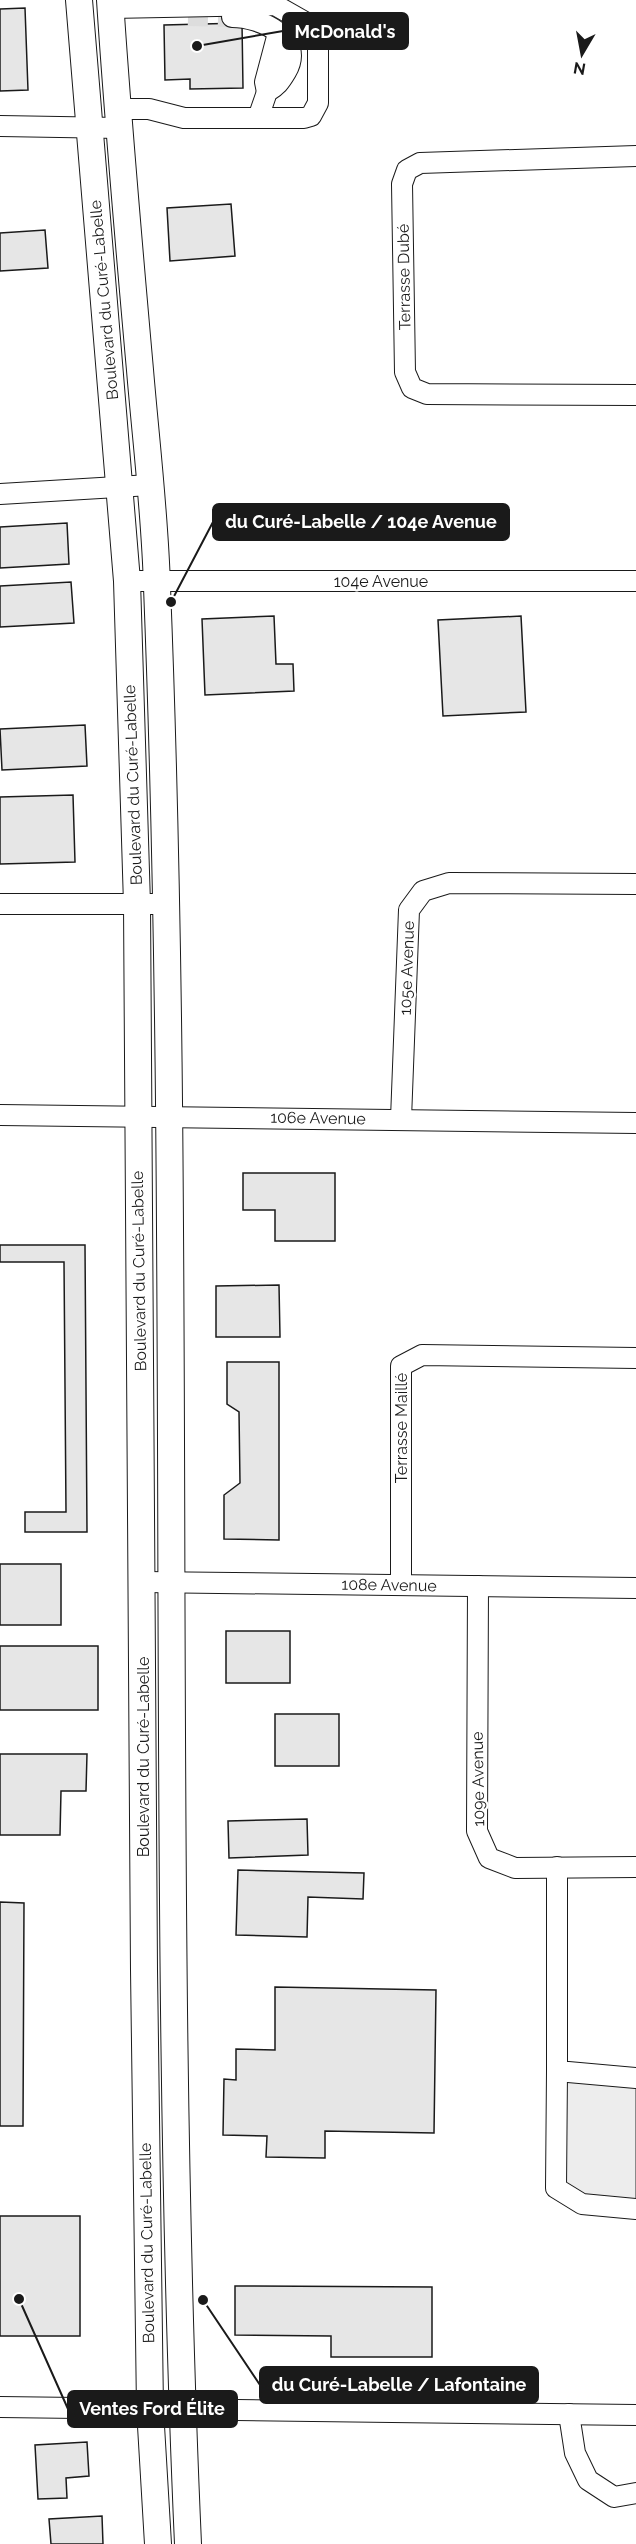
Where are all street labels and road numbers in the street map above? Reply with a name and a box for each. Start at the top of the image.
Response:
street label: Boulevard du Curé-Labelle [86,199,122,401]
street label: Terrasse Dubé [394,224,414,330]
street label: 104e Avenue [334,572,428,591]
street label: Boulevard du Curé-Labelle [120,684,146,886]
street label: 105e Avenue [396,920,418,1016]
street label: 106e Avenue [270,1108,366,1128]
street label: Boulevard du Curé-Labelle [128,1171,150,1371]
street label: Terrasse Maillé [392,1373,411,1483]
street label: 108e Avenue [341,1575,437,1595]
street label: Boulevard du Curé-Labelle [134,1657,153,1857]
street label: 109e Avenue [468,1731,488,1827]
street label: Boulevard du Curé-Labelle [136,2143,158,2343]

